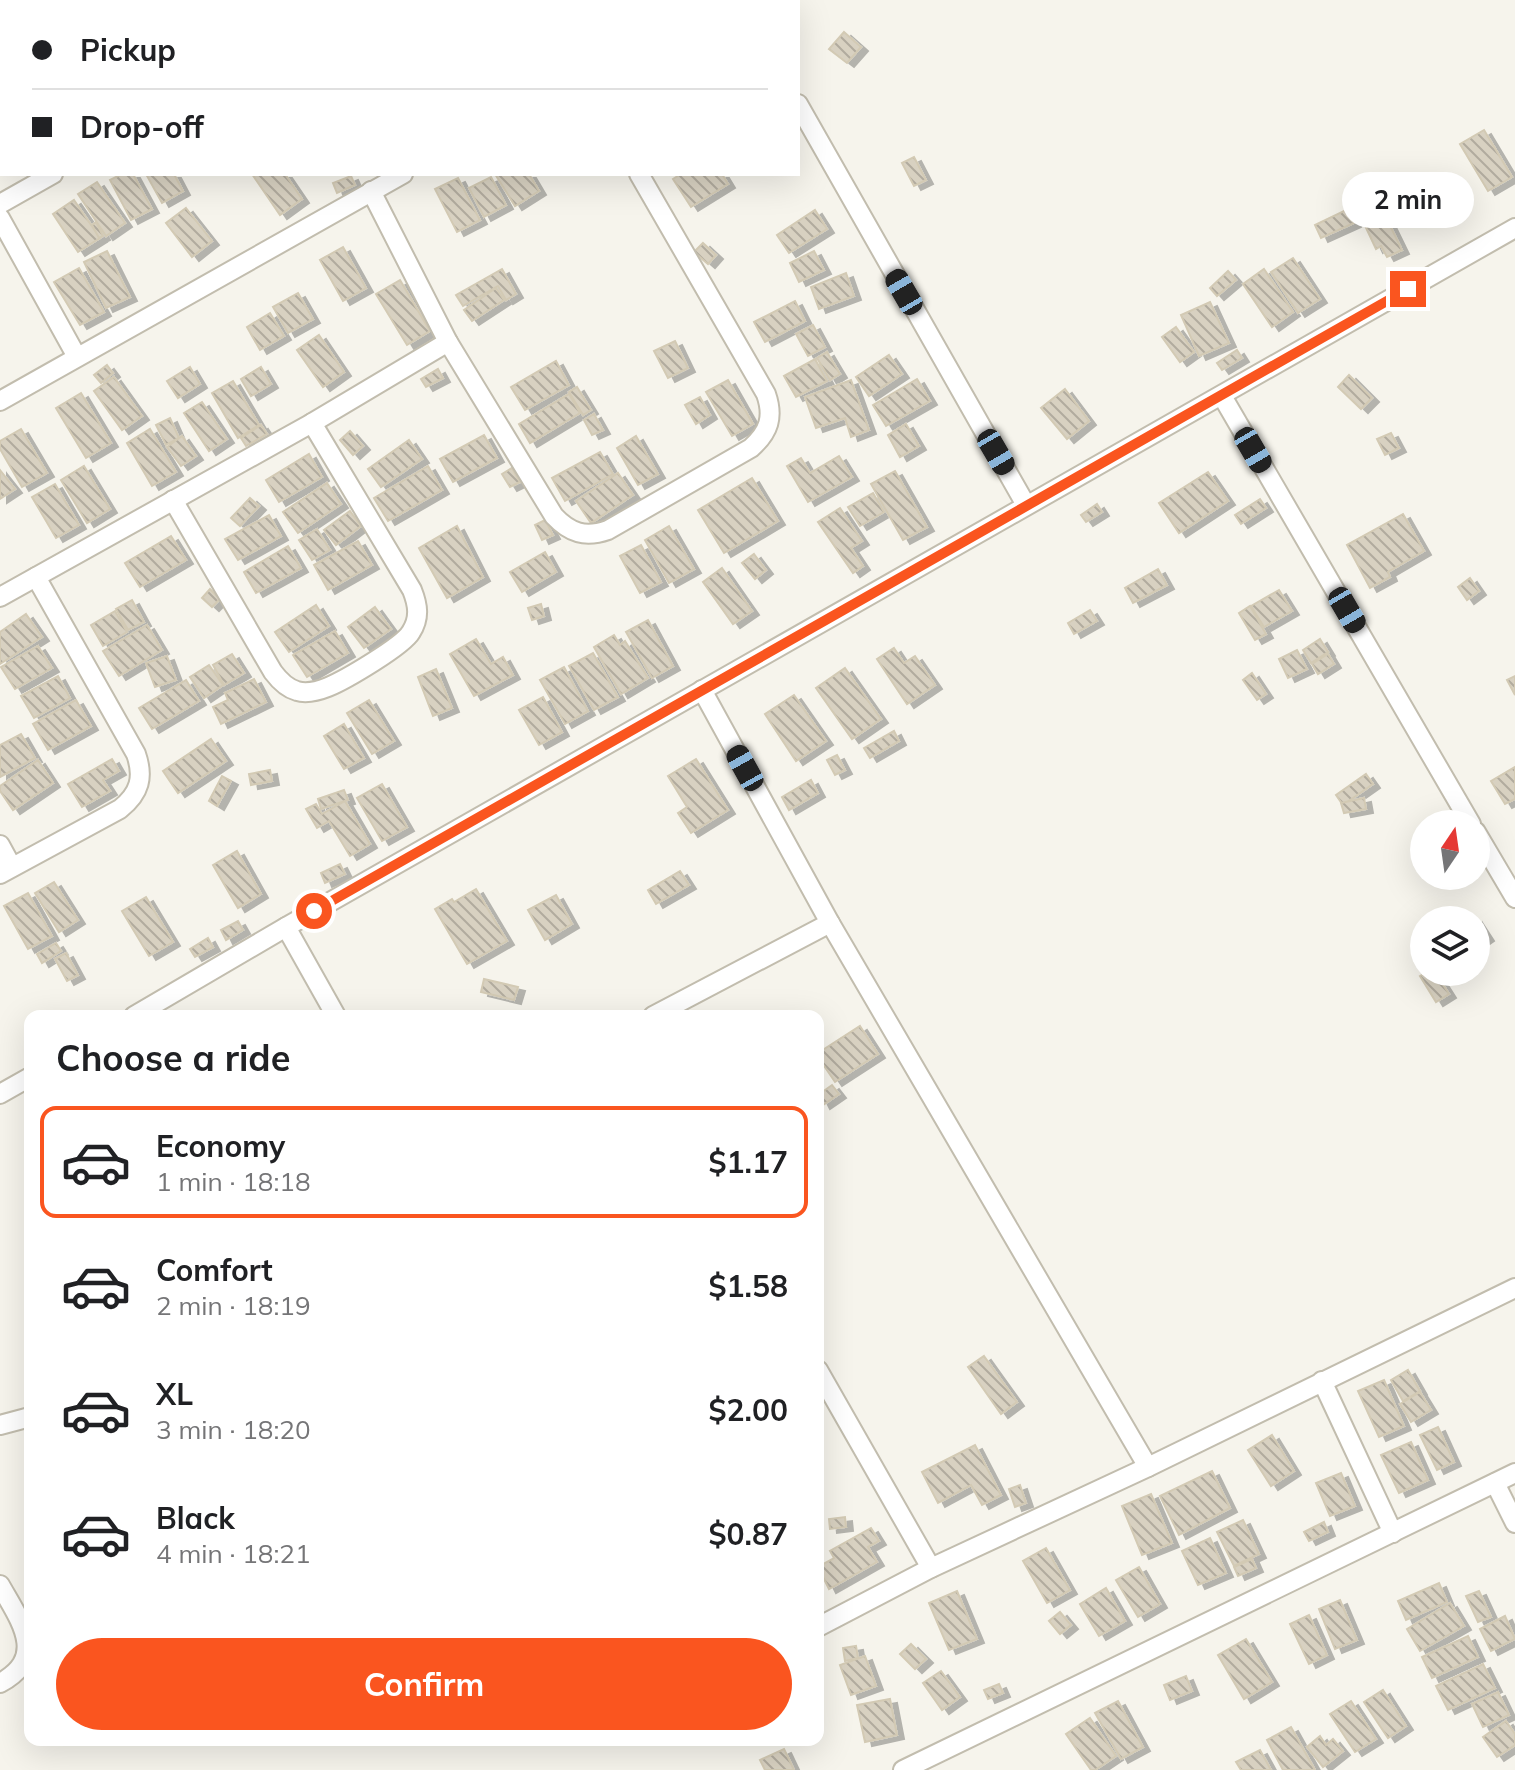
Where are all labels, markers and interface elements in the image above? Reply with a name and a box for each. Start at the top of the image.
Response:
text: Pickup [80,31,176,69]
text: Drop-off [80,108,204,146]
callout: 2 min [1342,173,1474,229]
text: 2 min [1374,183,1442,216]
car [882,265,926,319]
route end [1390,271,1426,307]
car [1231,423,1275,477]
car [974,425,1018,479]
car [1325,583,1369,637]
car [723,741,767,795]
north arrow [1410,810,1490,890]
map controls [1410,810,1490,986]
route start [296,893,332,929]
button: layers [1410,906,1490,986]
text: Choose a ride [56,1035,290,1080]
icon: car [60,1126,132,1198]
text: Economy [156,1127,285,1165]
text: $1.17 [709,1143,788,1181]
text: 1 min · 18:18 [156,1165,311,1198]
icon: car [60,1250,132,1322]
text: Comfort [156,1251,273,1289]
text: $1.58 [709,1267,788,1305]
text: 2 min · 18:19 [156,1289,311,1322]
icon: car [60,1374,132,1446]
text: XL [156,1375,193,1413]
text: $2.00 [709,1391,788,1429]
text: 3 min · 18:20 [156,1413,311,1446]
icon: car [60,1498,132,1570]
text: Black [156,1499,235,1537]
text: $0.87 [709,1515,788,1553]
text: 4 min · 18:21 [156,1537,311,1570]
button: Confirm [56,1638,792,1730]

